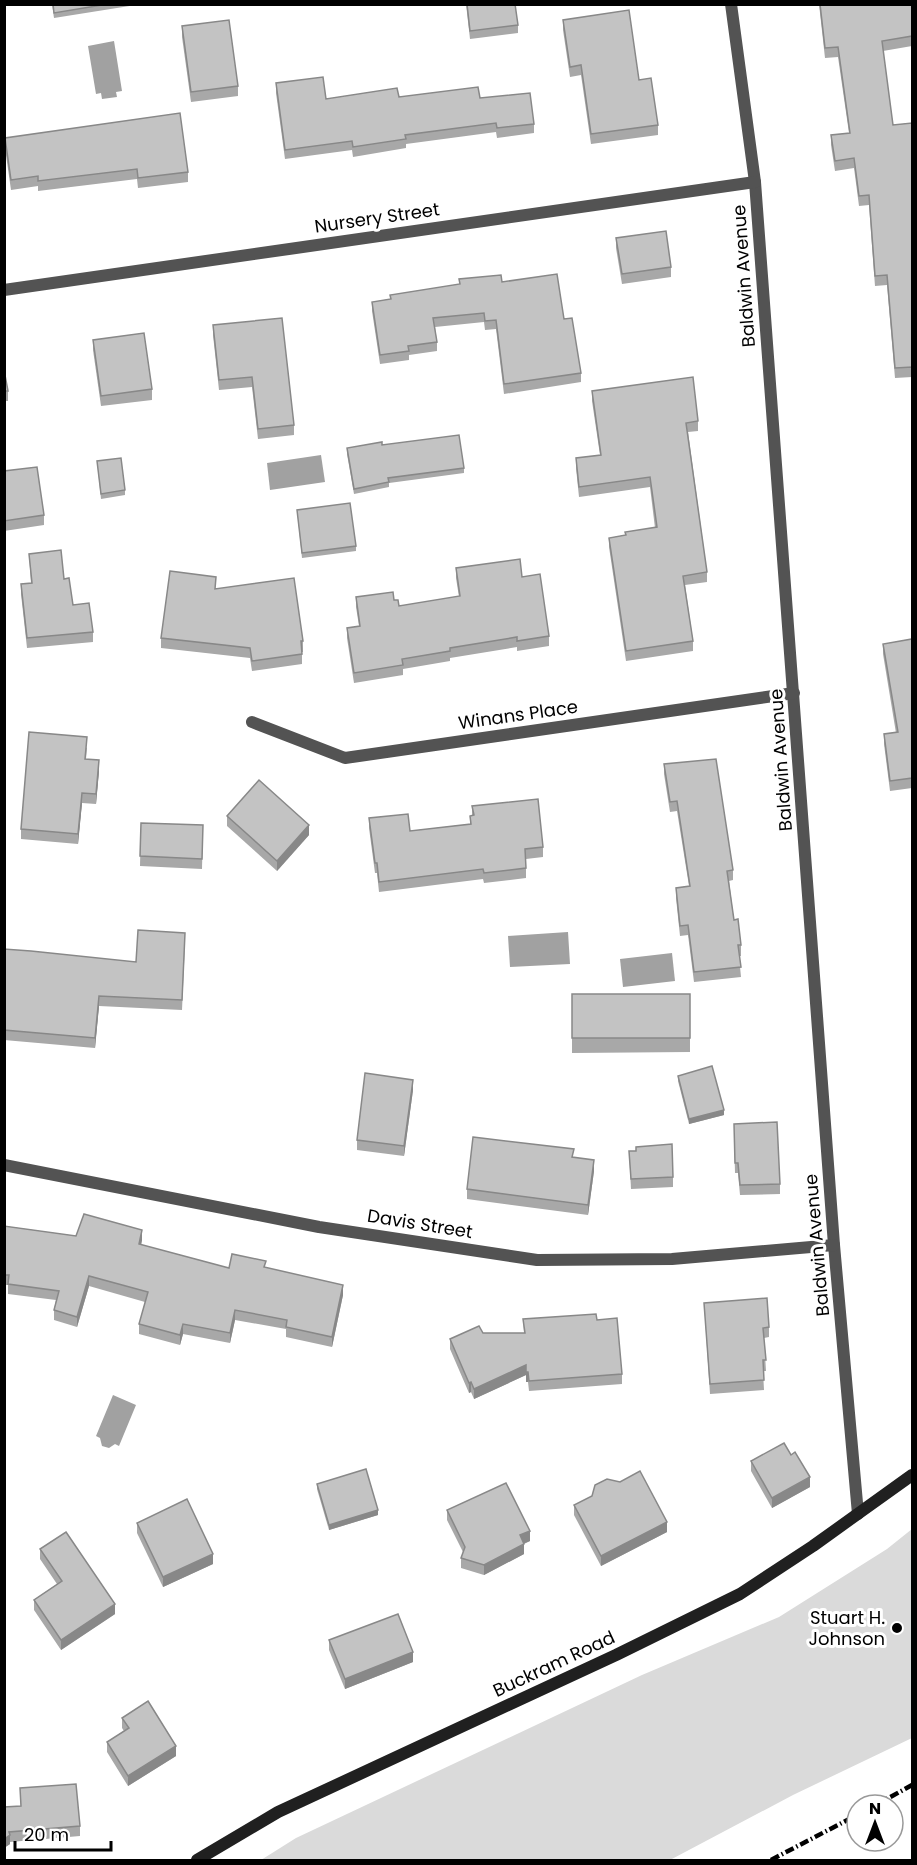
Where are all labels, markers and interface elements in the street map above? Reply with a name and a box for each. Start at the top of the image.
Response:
street label: Nursery Street [313,196,441,239]
street label: Baldwin Avenue [726,204,761,348]
street label: Baldwin Avenue [763,688,798,832]
street label: Winans Place [457,694,579,735]
street label: Baldwin Avenue [798,1173,835,1317]
street label: Davis Street [366,1203,475,1244]
place label: Stuart H. Johnson [808,1605,885,1651]
marker: Stuart H. Johnson [890,1621,904,1635]
street label: Buckram Road [489,1624,619,1703]
north arrow [845,1793,905,1853]
text: N [869,1797,881,1820]
scale bar [15,1814,111,1852]
text: 20 m [24,1822,69,1847]

